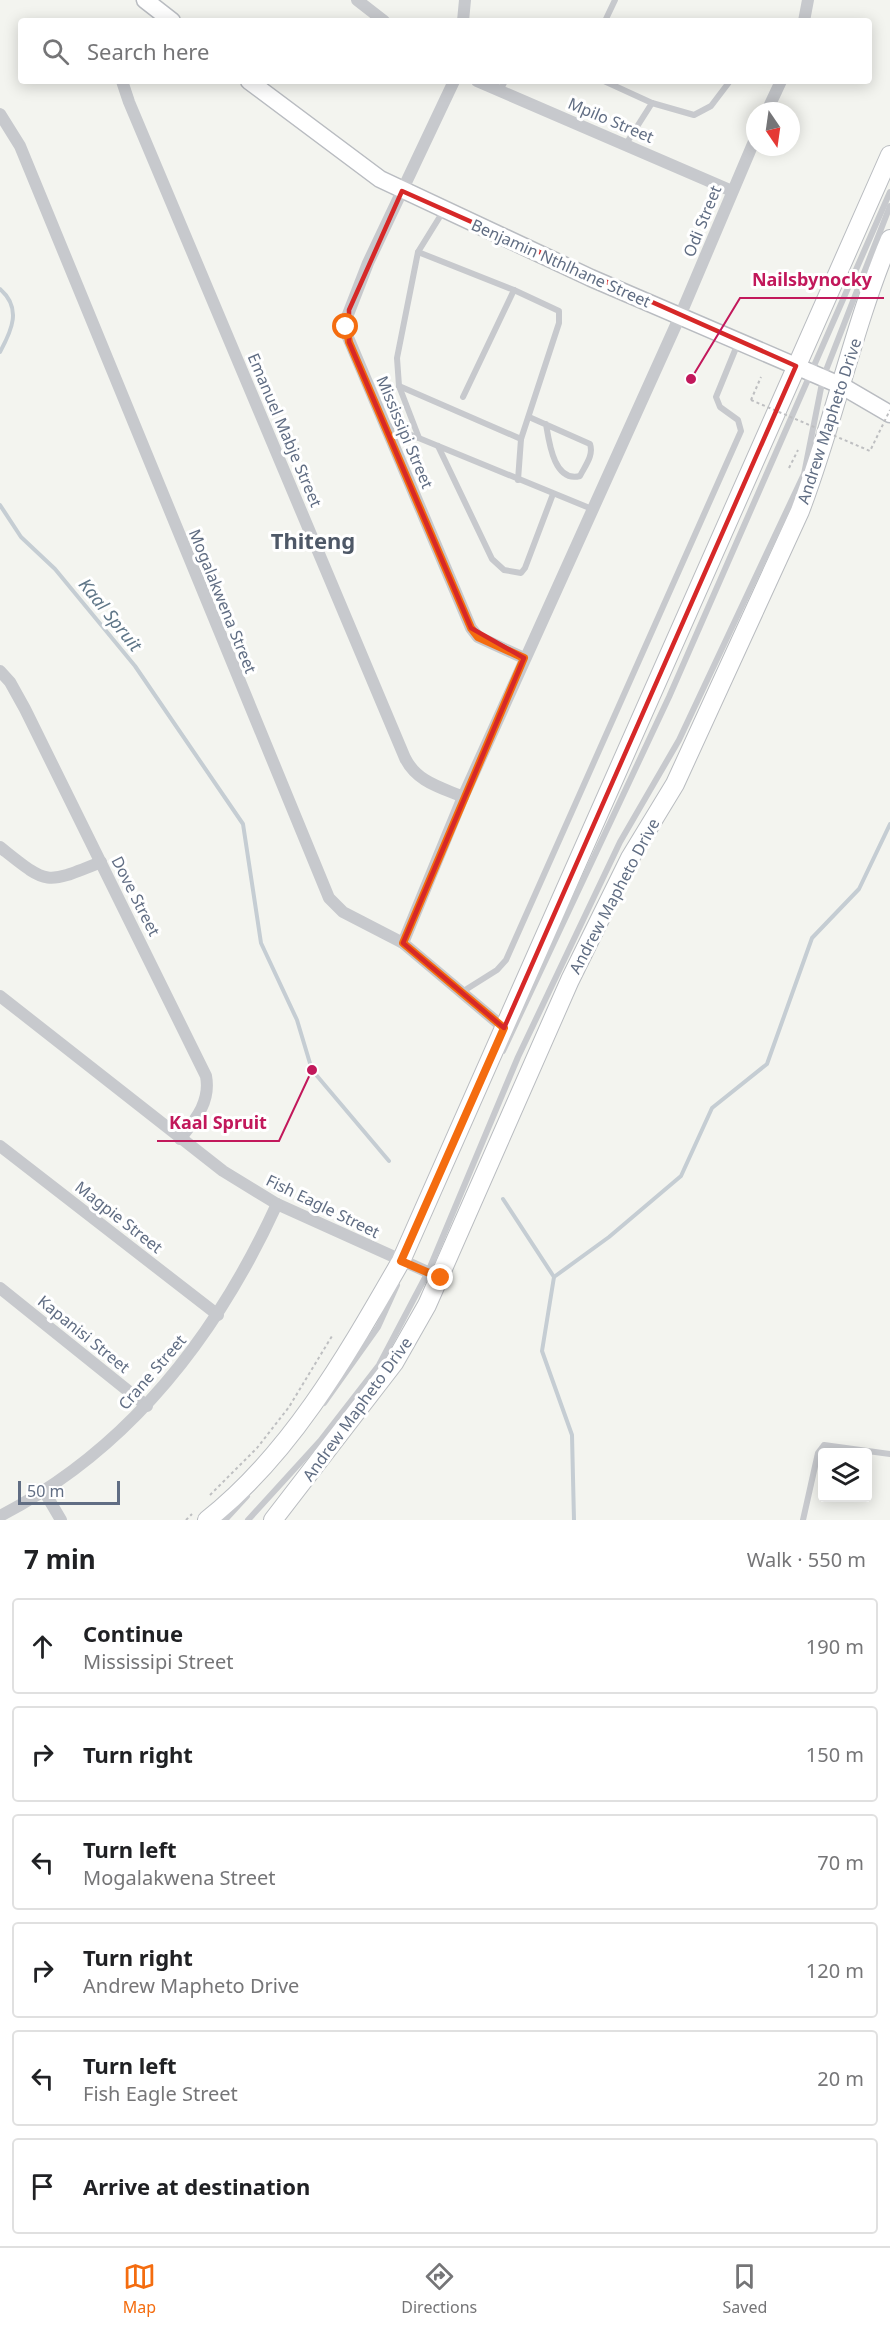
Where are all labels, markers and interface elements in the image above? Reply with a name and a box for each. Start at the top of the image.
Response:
search box [18,18,872,84]
icon: search [39,35,72,68]
text: Search here [87,36,209,66]
street label: Mpilo Street [565,92,657,148]
north arrow [746,102,800,156]
street label: Odi Street [678,182,726,260]
street label: Benjamin Nthlhane Street [468,213,654,313]
callout: Nailsbynocky [740,262,884,298]
text: Nailsbynocky [752,267,873,291]
route start [332,313,358,339]
street label: Andrew Mapheto Drive [792,335,866,507]
street label: Emanuel Mabje Street [243,350,327,511]
street label: Mississipi Street [371,372,439,492]
district label: Thiteng [271,525,355,555]
street label: Mogalakwena Street [184,526,262,677]
water label: Kaal Spruit [74,573,148,657]
street label: Andrew Mapheto Drive [564,814,664,978]
street label: Dove Street [106,852,166,940]
callout: Kaal Spruit [157,1105,279,1141]
text: Kaal Spruit [169,1110,267,1134]
street label: Fish Eagle Street [263,1169,384,1243]
street label: Magpie Street [71,1176,167,1258]
route end [427,1264,453,1290]
street label: Kapanisi Street [33,1290,135,1378]
street label: Crane Street [113,1329,191,1414]
street label: Andrew Mapheto Drive [297,1333,417,1485]
map controls [818,1448,872,1502]
button: layers [818,1448,872,1502]
scale bar [18,1478,120,1506]
text: 50 m [27,1480,64,1502]
text: 7 min [24,1541,96,1577]
text: Walk · 550 m [747,1546,866,1573]
text: Continue [83,1618,183,1648]
icon: ahead [26,1630,59,1663]
text: 190 m [806,1633,864,1660]
text: Mississipi Street [83,1648,233,1675]
icon: right [26,1738,59,1771]
text: Turn right [83,1739,193,1769]
text: 150 m [806,1741,864,1768]
text: Turn left [83,1834,177,1864]
icon: left [26,1846,59,1879]
text: 70 m [817,1849,864,1876]
text: Mogalakwena Street [83,1864,275,1891]
text: Turn right [83,1942,193,1972]
icon: right [26,1954,59,1987]
text: 120 m [806,1957,864,1984]
text: Andrew Mapheto Drive [83,1972,299,1999]
text: Turn left [83,2050,177,2080]
icon: left [26,2062,59,2095]
text: 20 m [817,2065,864,2092]
text: Fish Eagle Street [83,2080,238,2107]
icon: arrive [26,2170,59,2203]
text: Arrive at destination [83,2171,310,2201]
tab: Map [123,2260,156,2318]
tab: Directions [401,2260,477,2318]
tab: Saved [723,2260,767,2318]

